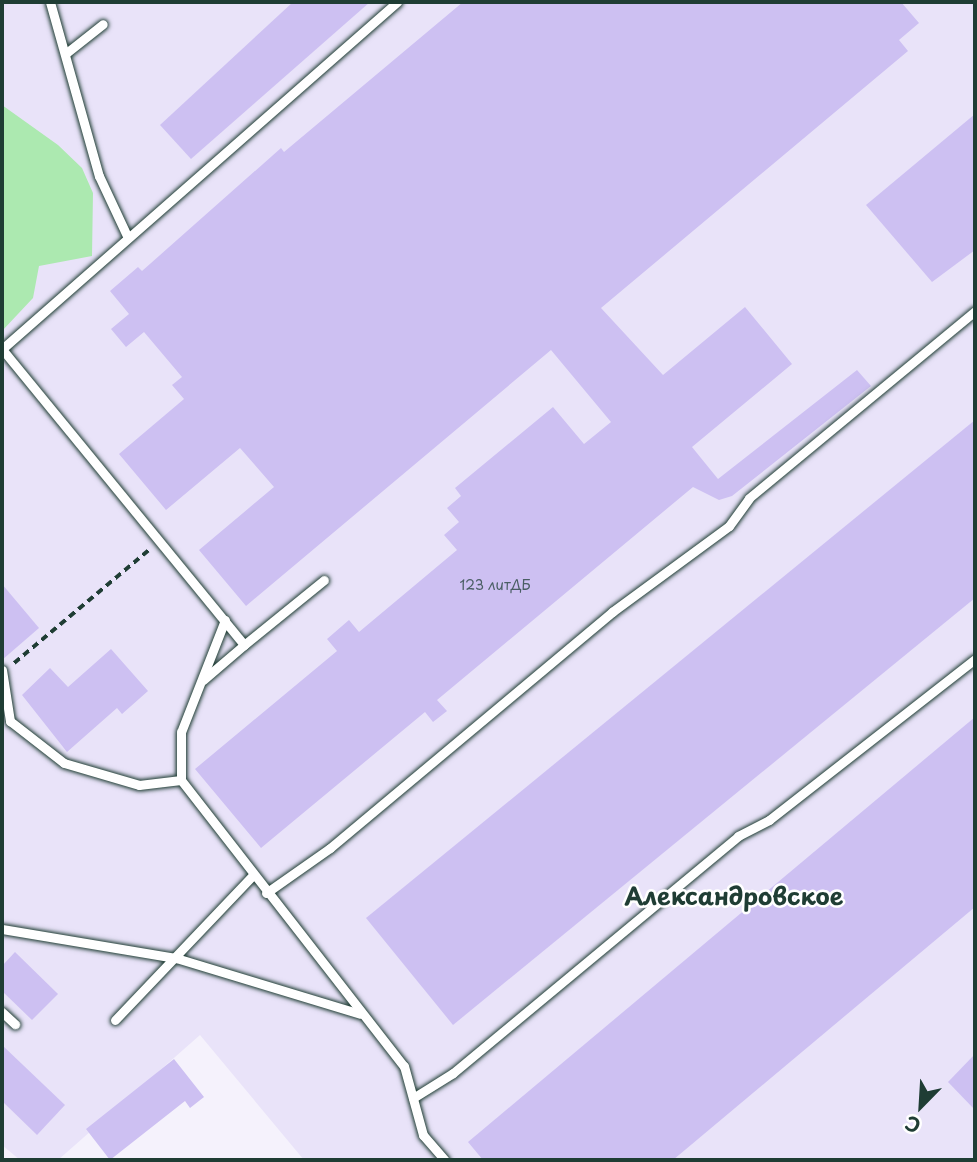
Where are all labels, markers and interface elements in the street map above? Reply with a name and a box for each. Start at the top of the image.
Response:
house number: 123 литДБ [459,577,531,593]
district label: Александровское [625,882,843,910]
north arrow [886,1071,956,1141]
text: С [900,1109,925,1141]

